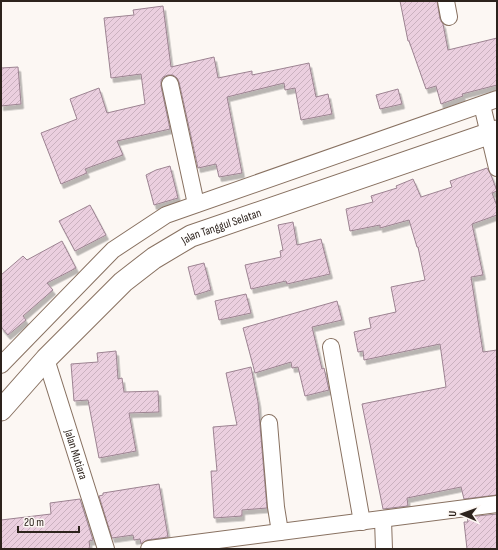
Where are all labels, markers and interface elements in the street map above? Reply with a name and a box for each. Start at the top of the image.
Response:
street label: Jalan Tanggul Selatan [178,205,263,249]
street label: Jalan Mutiara [60,427,91,482]
north arrow [442,494,482,534]
scale bar [18,508,79,534]
text: U [446,510,459,517]
text: 20 m [24,515,44,530]

